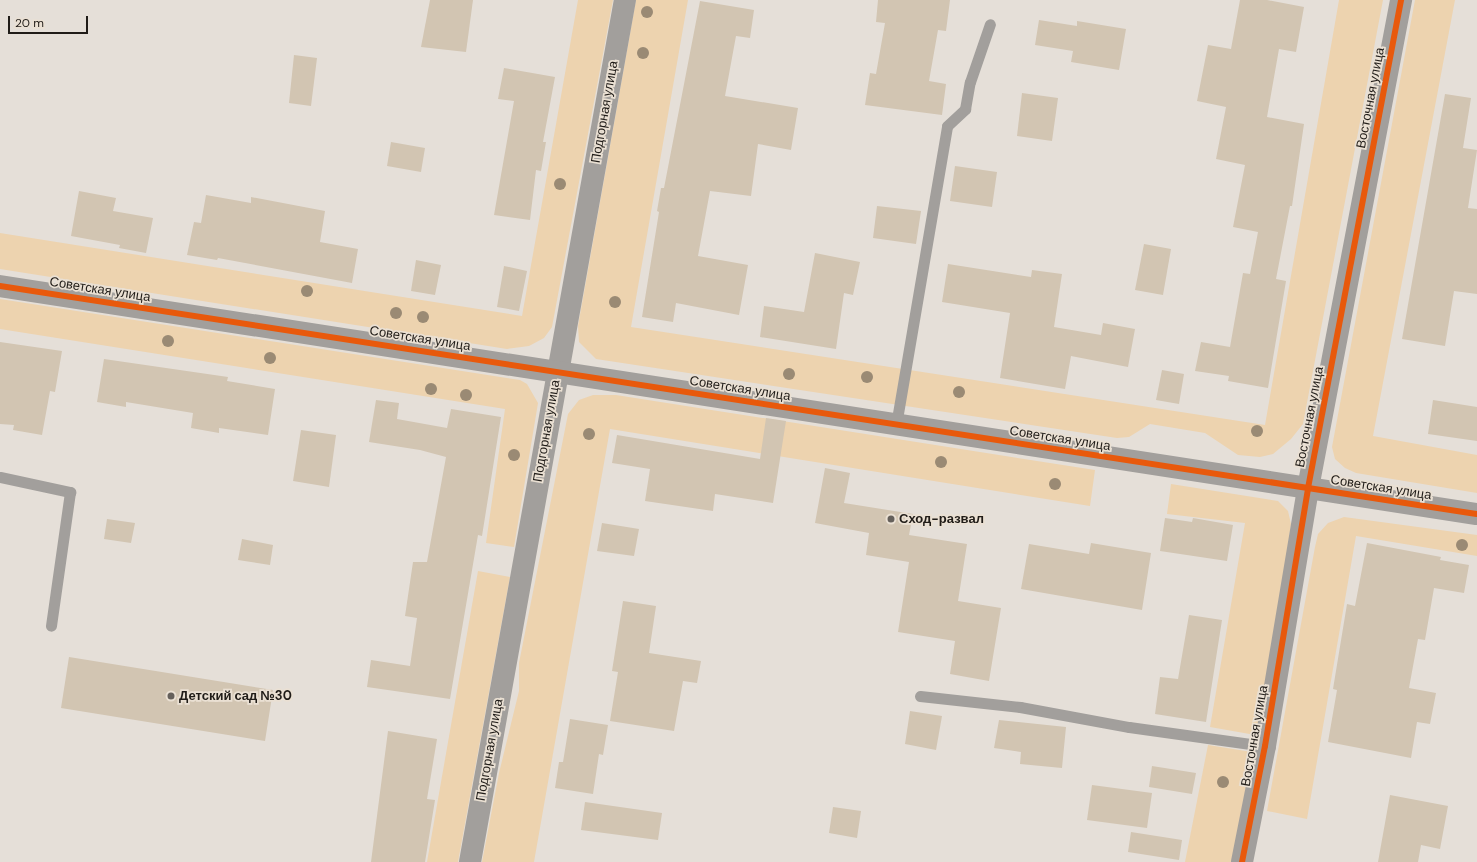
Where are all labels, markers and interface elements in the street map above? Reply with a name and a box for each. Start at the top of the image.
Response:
scale bar [10,8,90,34]
text: 20 m [15,15,44,31]
street label: Восточная улица [1354,46,1388,150]
street label: Подгорная улица [588,60,622,164]
street label: Советская улица [48,274,152,306]
street label: Советская улица [368,323,472,355]
street label: Восточная улица [1293,365,1327,469]
street label: Советская улица [688,373,792,405]
street label: Подгорная улица [530,379,564,483]
street label: Советская улица [1008,423,1112,455]
street label: Советская улица [1329,472,1433,504]
place label: Сход-развал [899,511,984,527]
marker: Сход-развал [886,514,896,524]
street label: Восточная улица [1238,684,1272,788]
place label: Детский сад №30 [179,688,292,704]
marker: Детский сад №30 [166,691,176,701]
street label: Подгорная улица [473,698,507,802]

